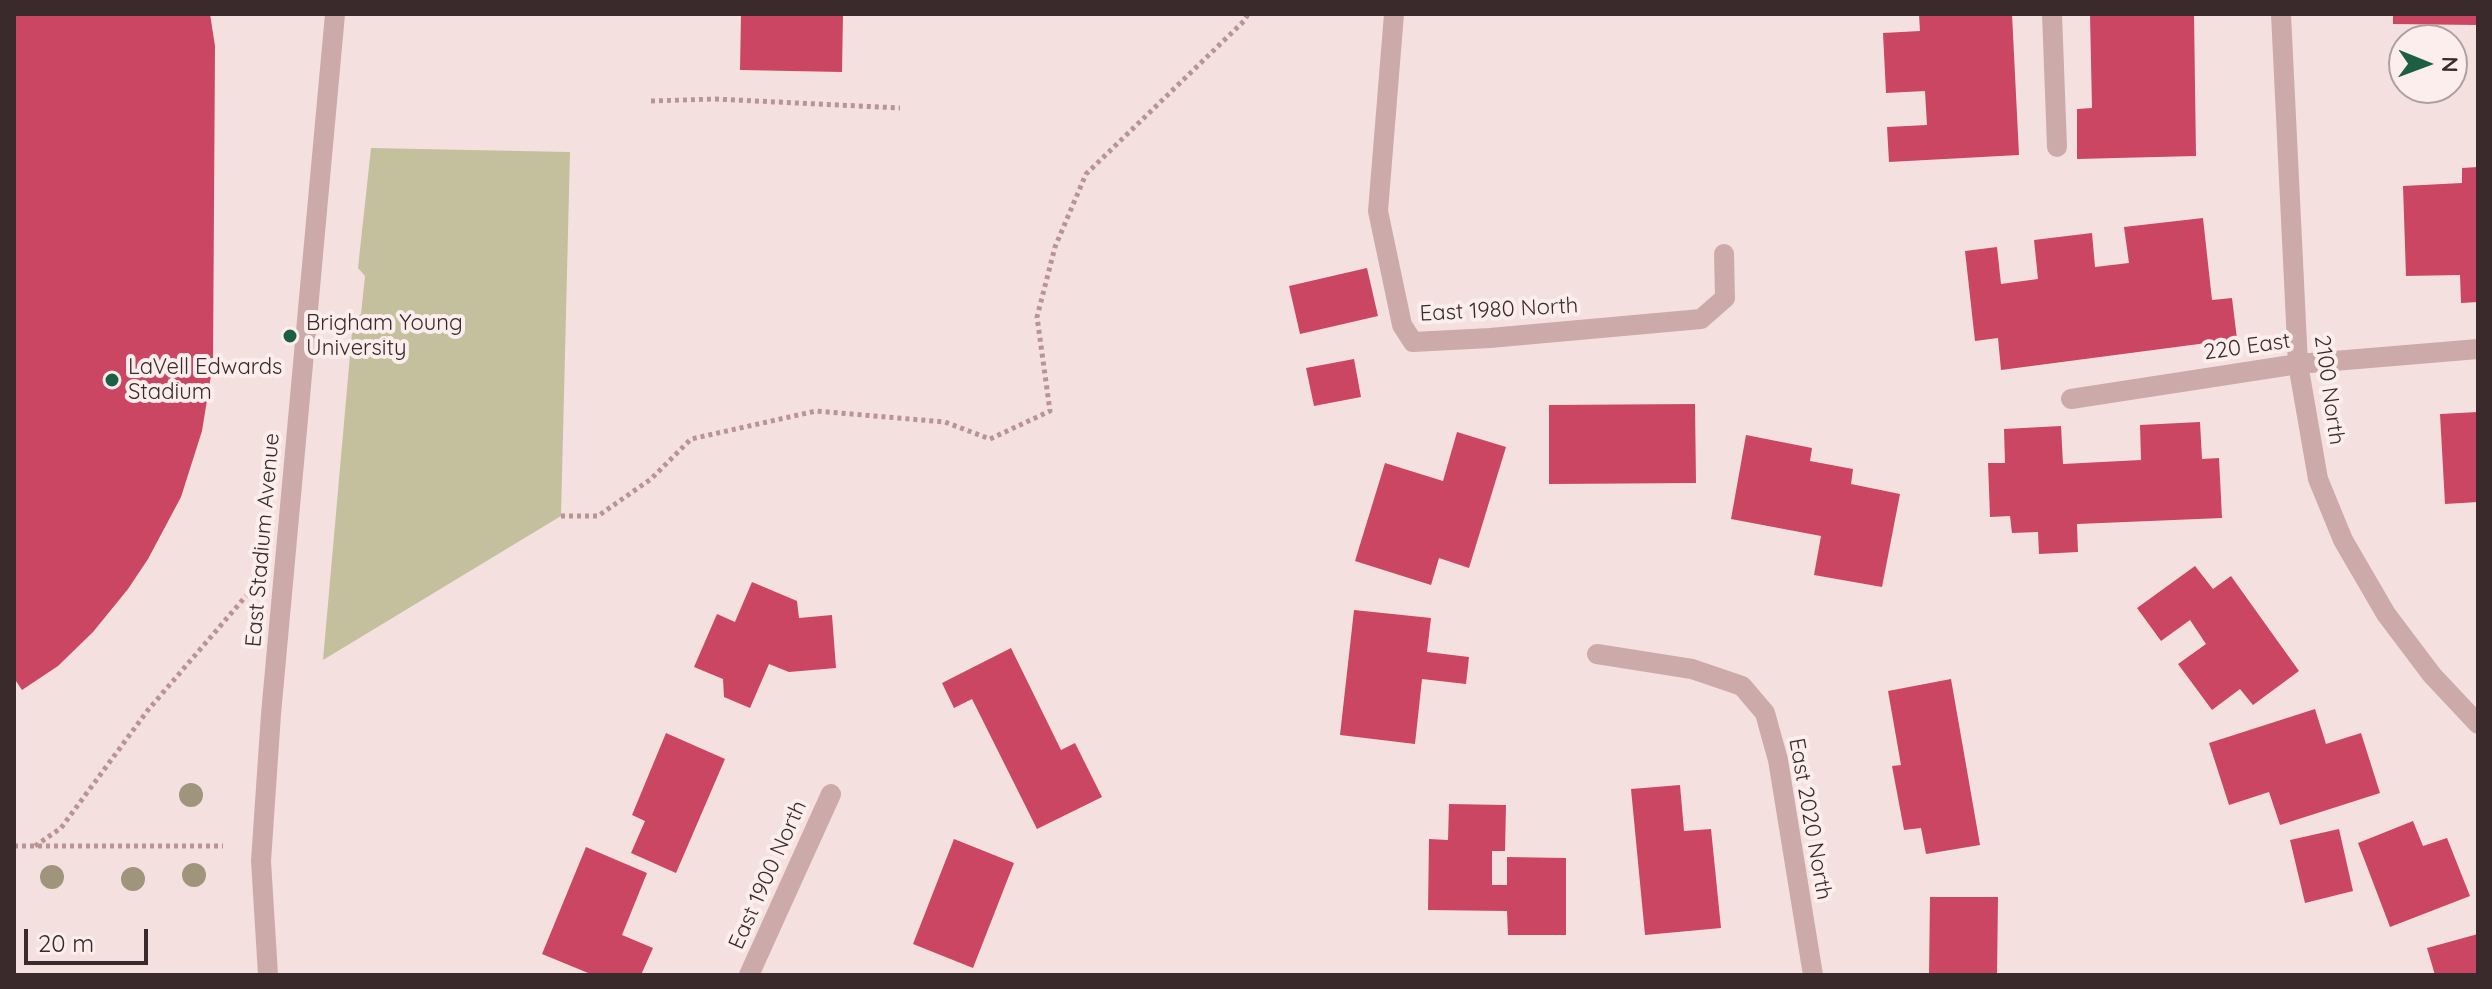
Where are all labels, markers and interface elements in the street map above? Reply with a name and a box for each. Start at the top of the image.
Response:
north arrow [2388,24,2468,104]
text: N [2436,56,2464,73]
street label: East 1980 North [1419,293,1579,327]
place label: Brigham Young University [306,310,463,362]
marker: Brigham Young University [281,327,299,345]
street label: 220 East [2202,328,2292,366]
street label: 2100 North [2308,334,2350,446]
place label: LaVell Edwards Stadium [128,354,282,406]
marker: LaVell Edwards Stadium [103,371,121,389]
street label: East Stadium Avenue [240,432,286,648]
street label: East 2020 North [1783,736,1837,902]
street label: East 1900 North [723,797,813,953]
scale bar [28,913,152,963]
text: 20 m [38,928,94,958]

